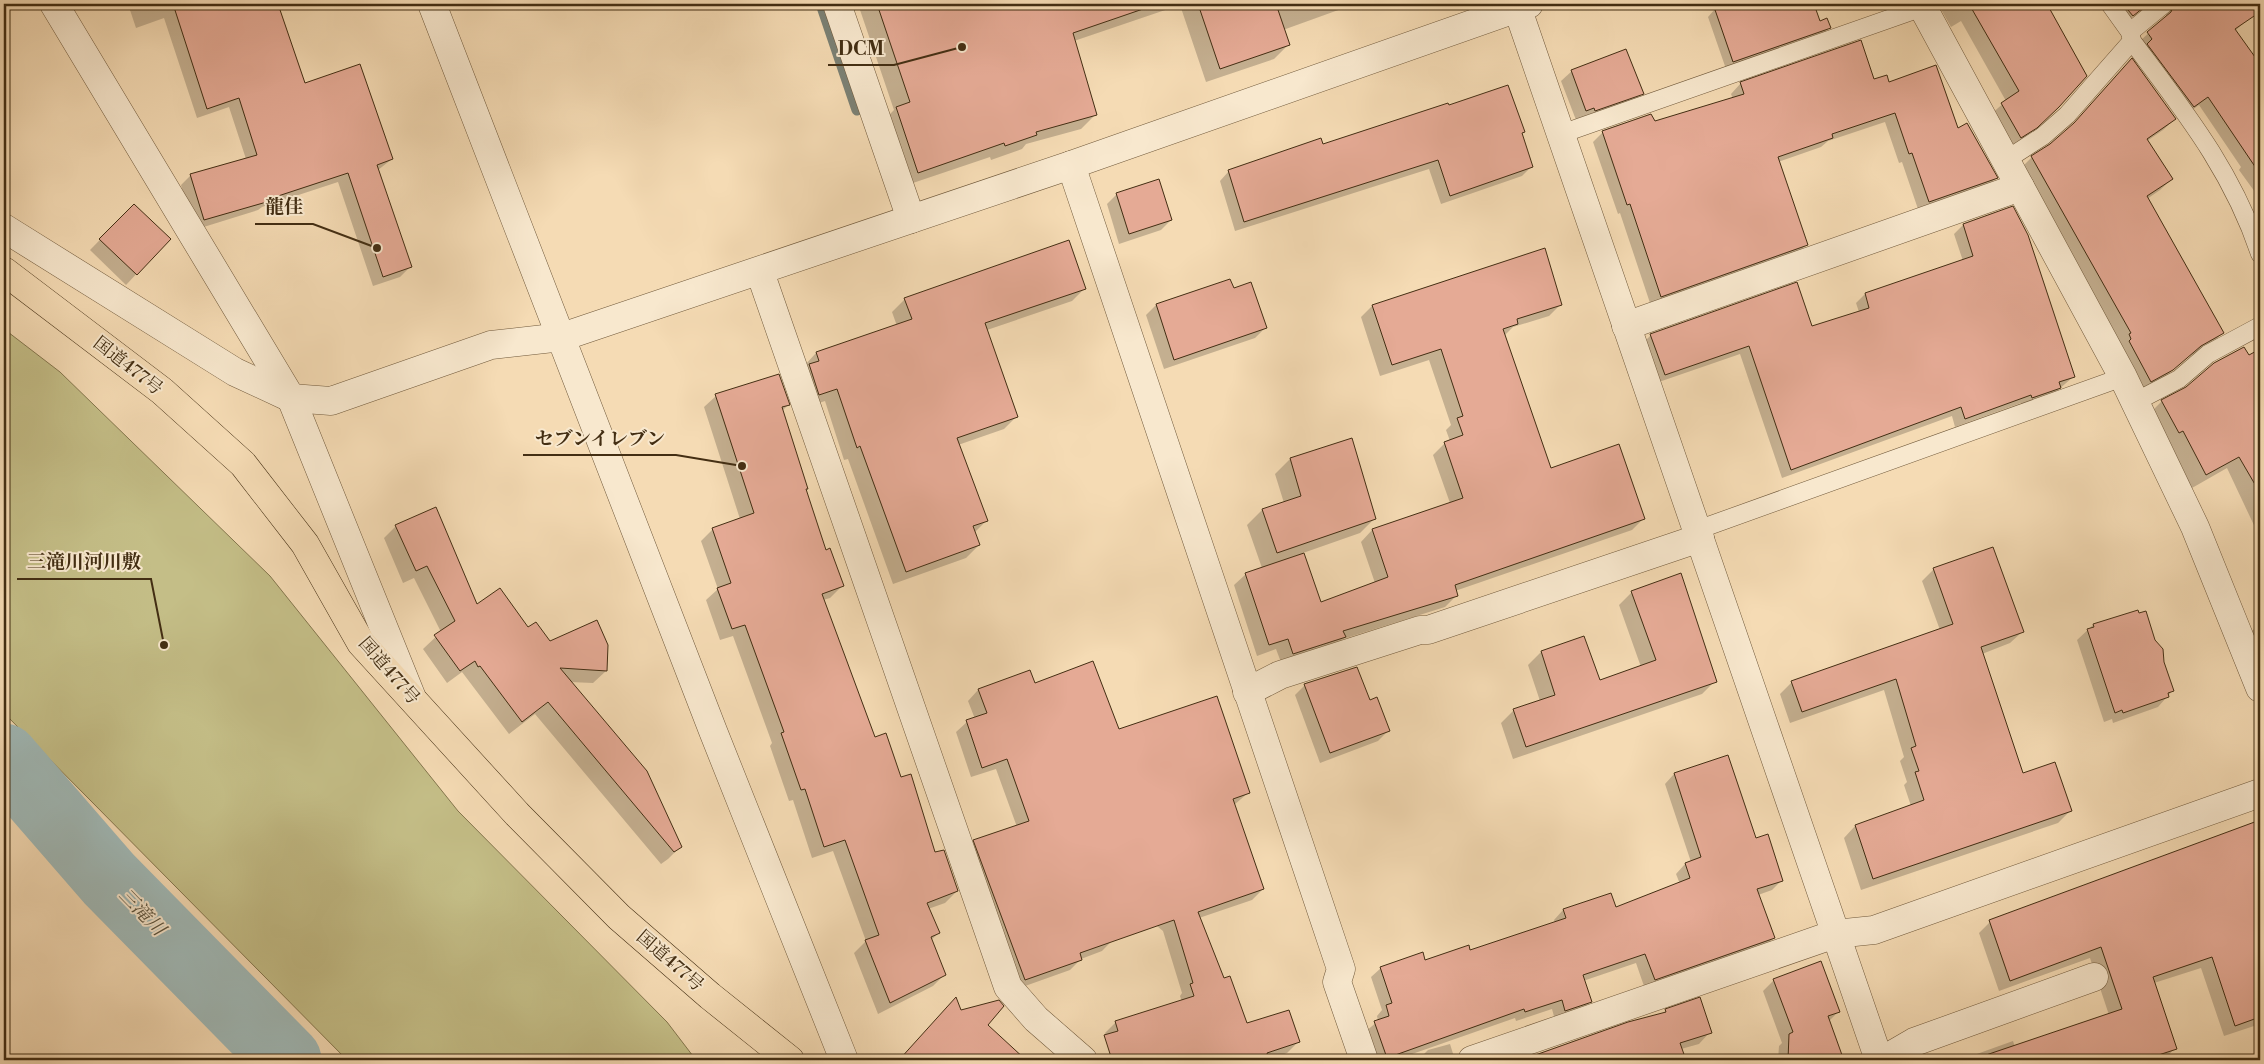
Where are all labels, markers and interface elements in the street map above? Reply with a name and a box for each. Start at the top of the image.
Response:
callout: DCM [828,31,894,65]
text: DCM [838,37,885,61]
callout: 龍佳 [255,190,313,224]
text: 龍佳 [265,195,303,219]
street label: 国道477号 [89,332,167,400]
callout: セブンイレブン [523,421,676,455]
text: セブンイレブン [535,427,665,451]
callout: 三滝川河川敷 [17,545,151,579]
text: 三滝川河川敷 [27,550,141,574]
street label: 国道477号 [353,632,425,710]
water label: 三滝川 [114,883,172,942]
street label: 国道477号 [631,925,709,997]

